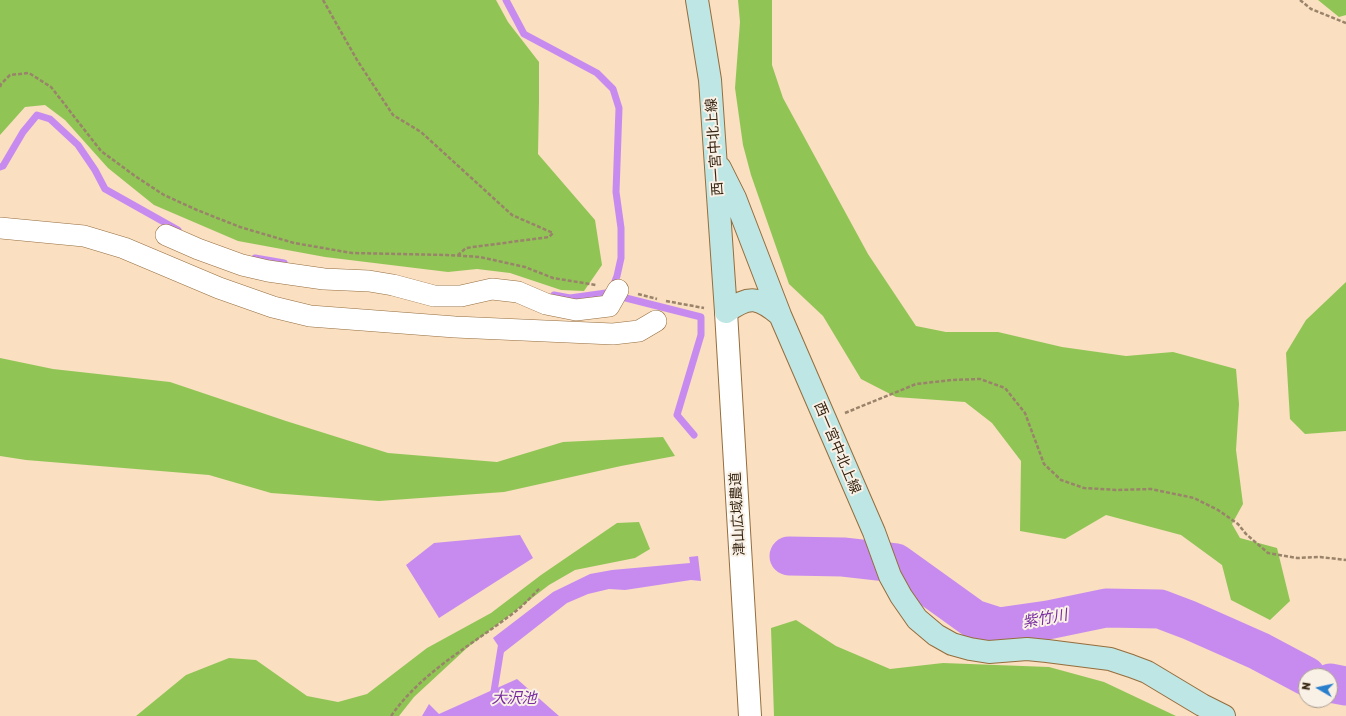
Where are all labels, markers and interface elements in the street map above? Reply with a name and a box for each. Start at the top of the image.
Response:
street label: 西一宮中北上線 [703,98,727,196]
street label: 西一宮中北上線 [810,400,864,496]
street label: 津山広域農道 [727,472,749,556]
water label: 紫竹川 [1021,606,1069,632]
north arrow [1298,668,1338,708]
text: N [1300,681,1314,691]
water label: 大沢池 [492,690,536,708]

